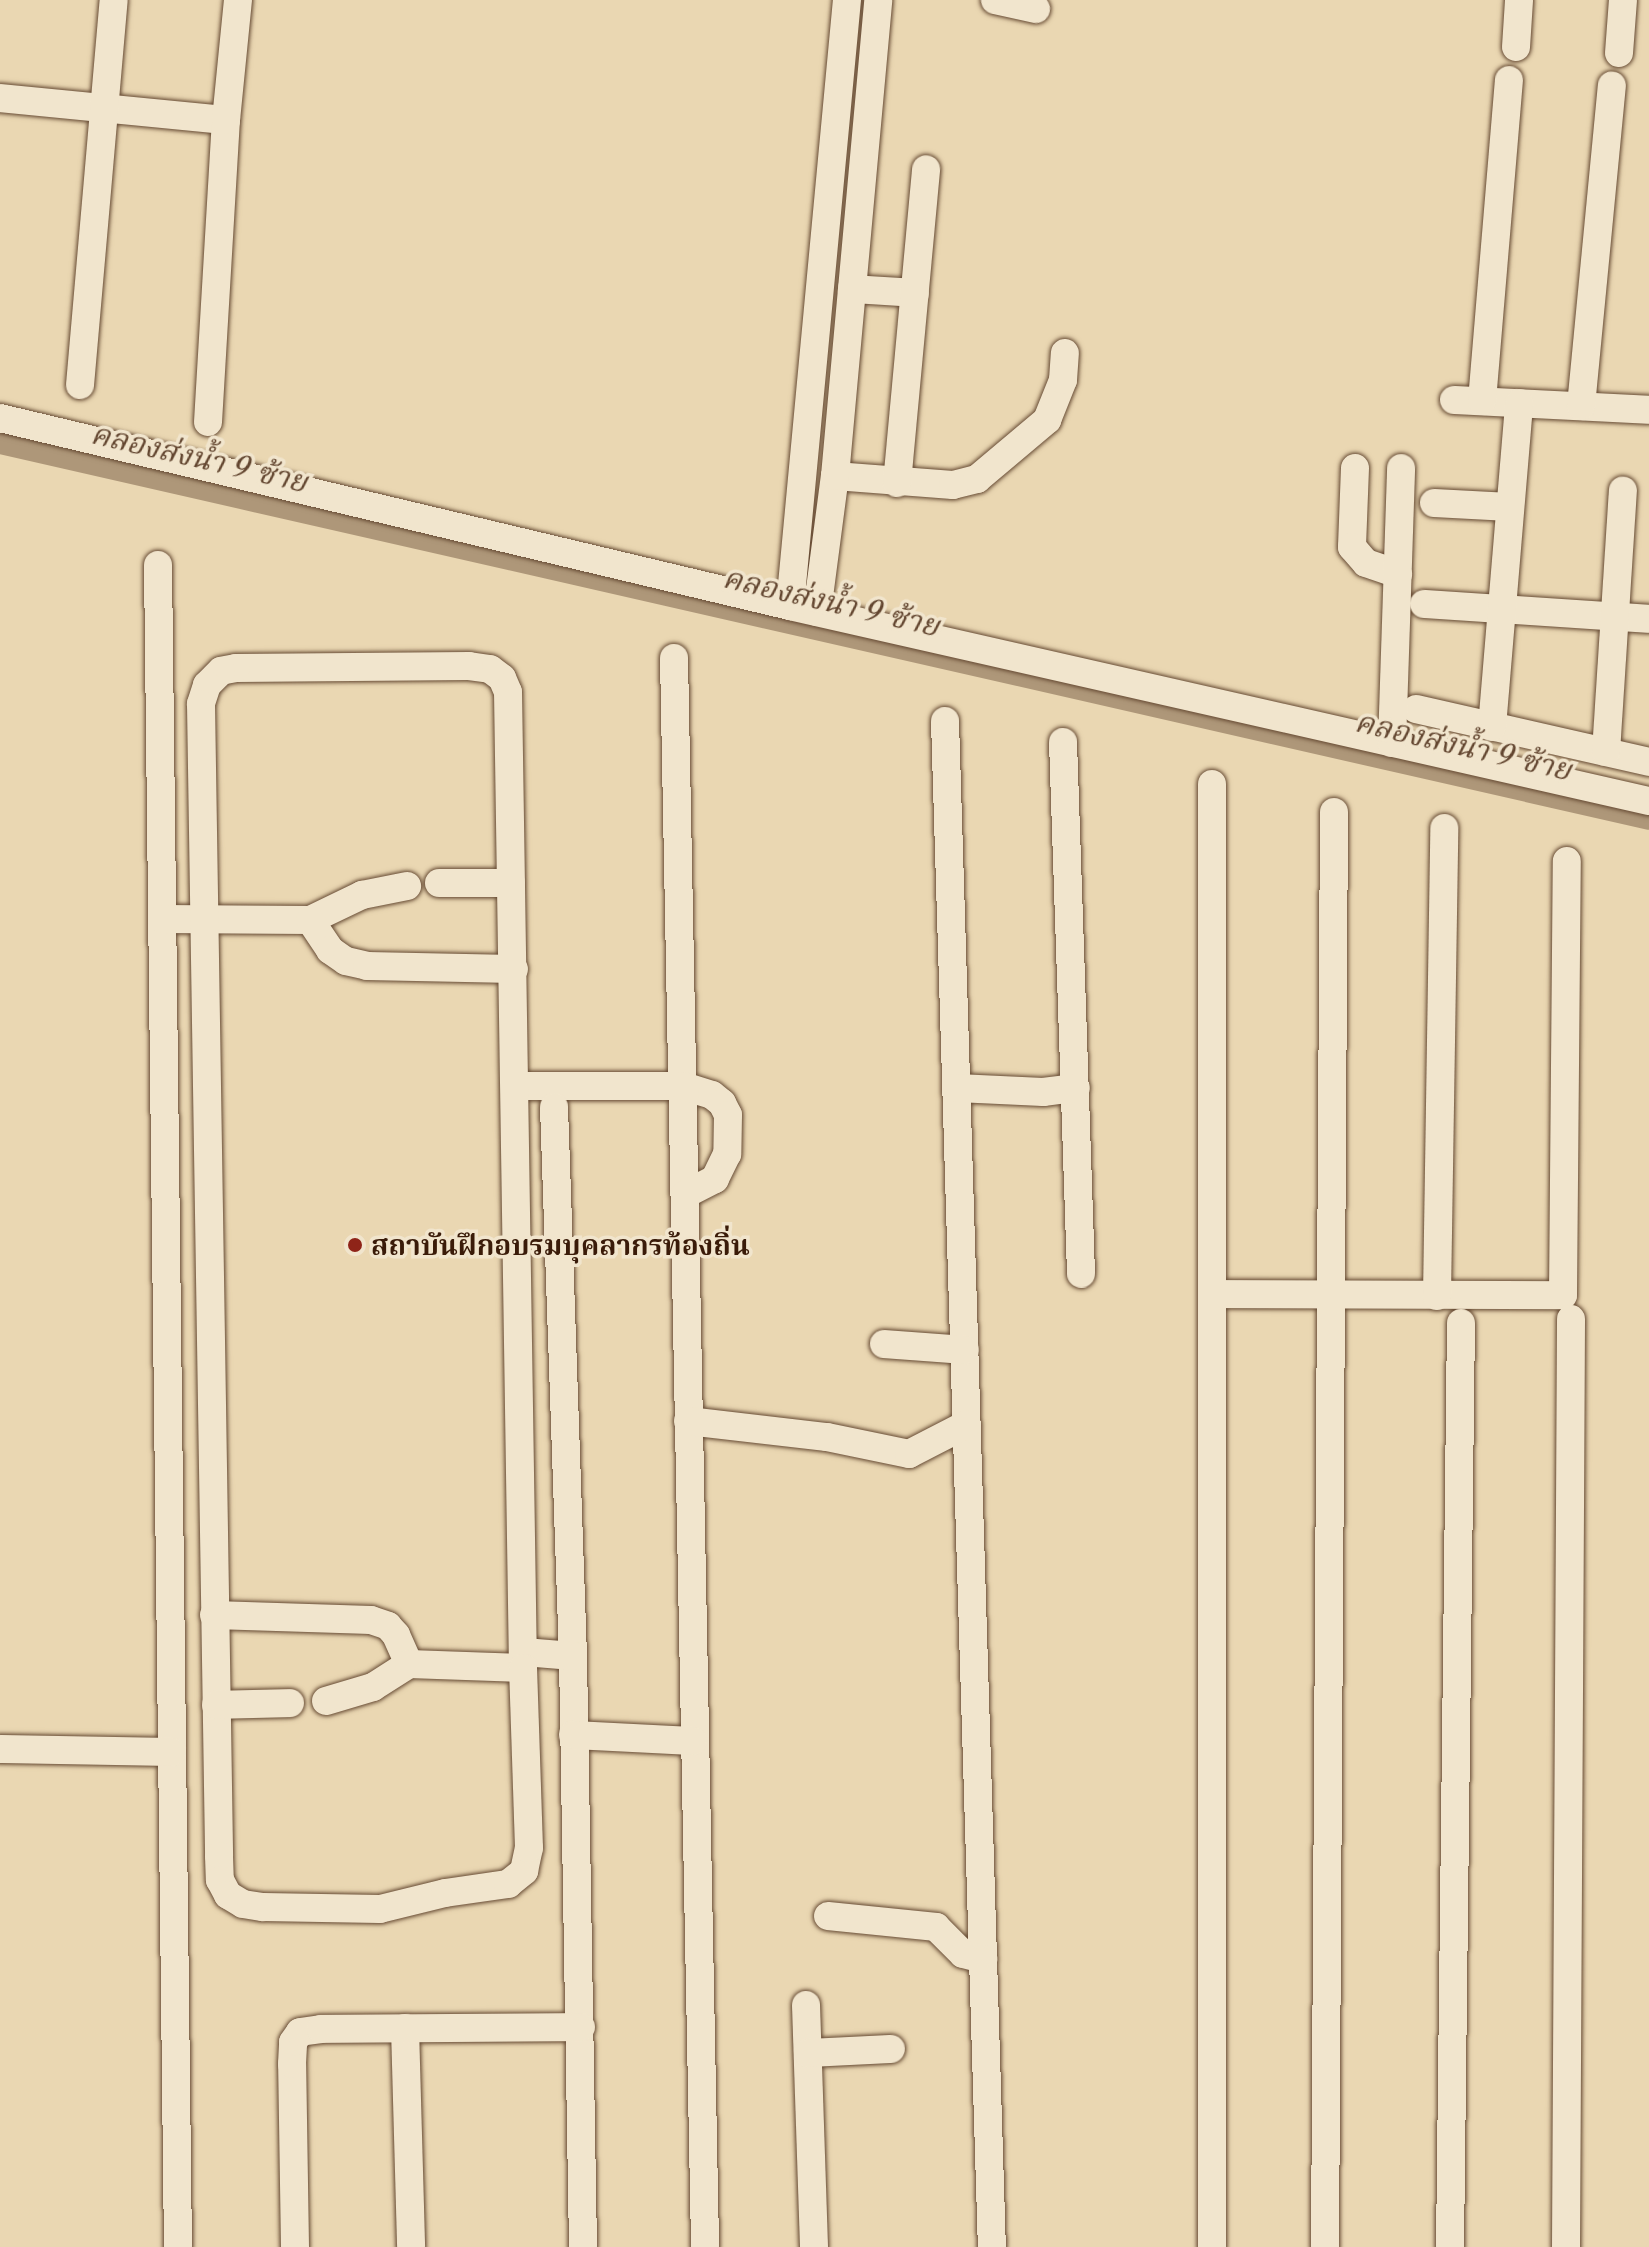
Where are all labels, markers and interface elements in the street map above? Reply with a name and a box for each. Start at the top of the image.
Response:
water label: คลองส่งน้ำ 9 ซ้าย [87,416,311,500]
water label: คลองส่งน้ำ 9 ซ้าย [719,560,943,644]
water label: คลองส่งน้ำ 9 ซ้าย [1351,704,1575,788]
place label: สถาบันฝึกอบรมบุคลากรท้องถิ่น [371,1228,750,1262]
marker: สถาบันฝึกอบรมบุคลากรท้องถิ่น [346,1236,364,1254]

